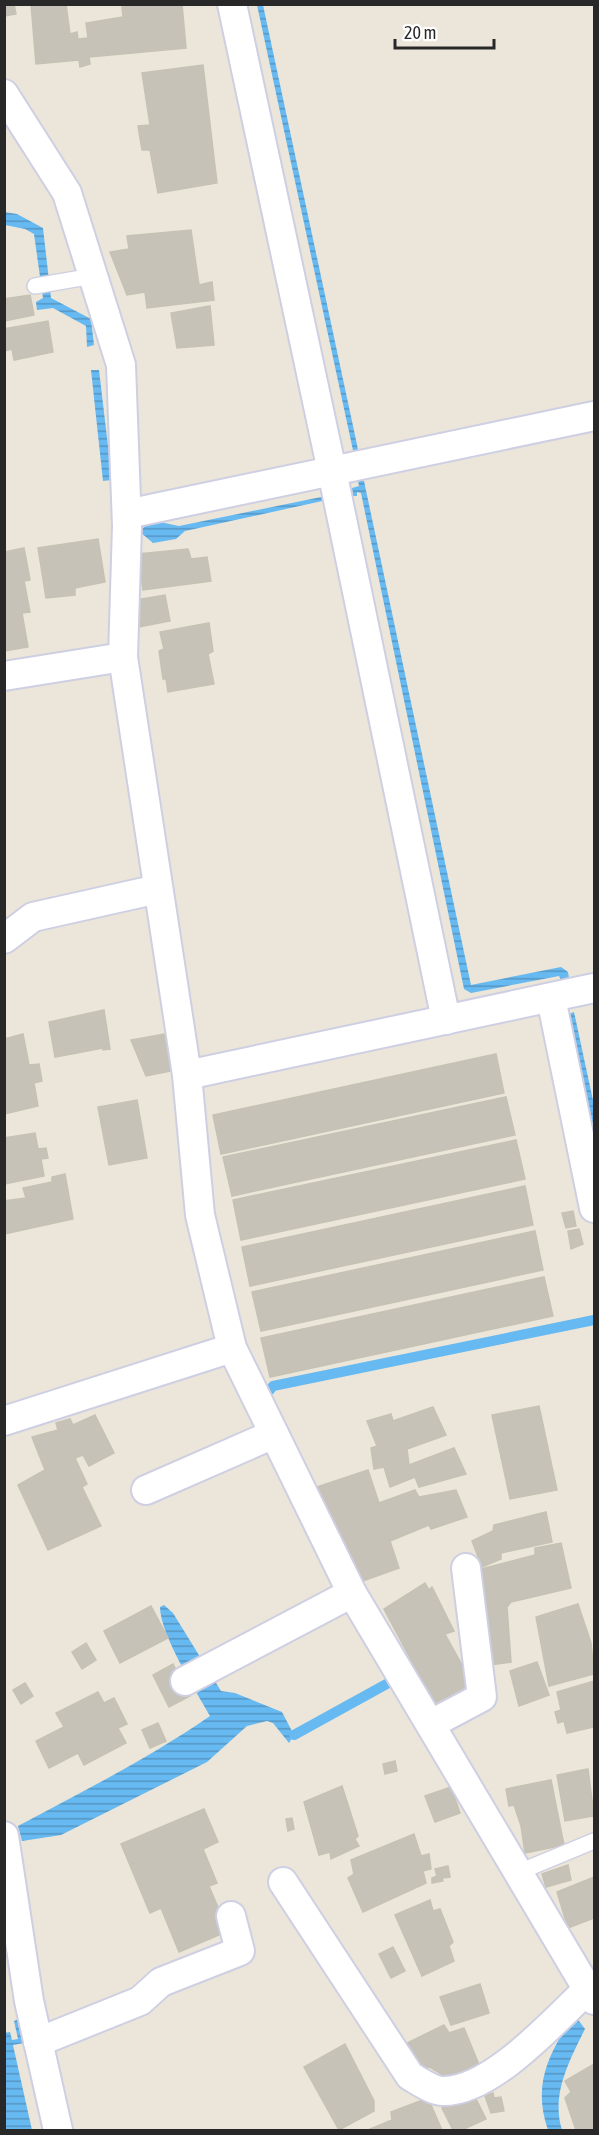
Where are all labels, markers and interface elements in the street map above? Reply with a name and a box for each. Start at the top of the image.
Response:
scale bar [395,12,494,50]
text: 20 m [404,22,436,43]

